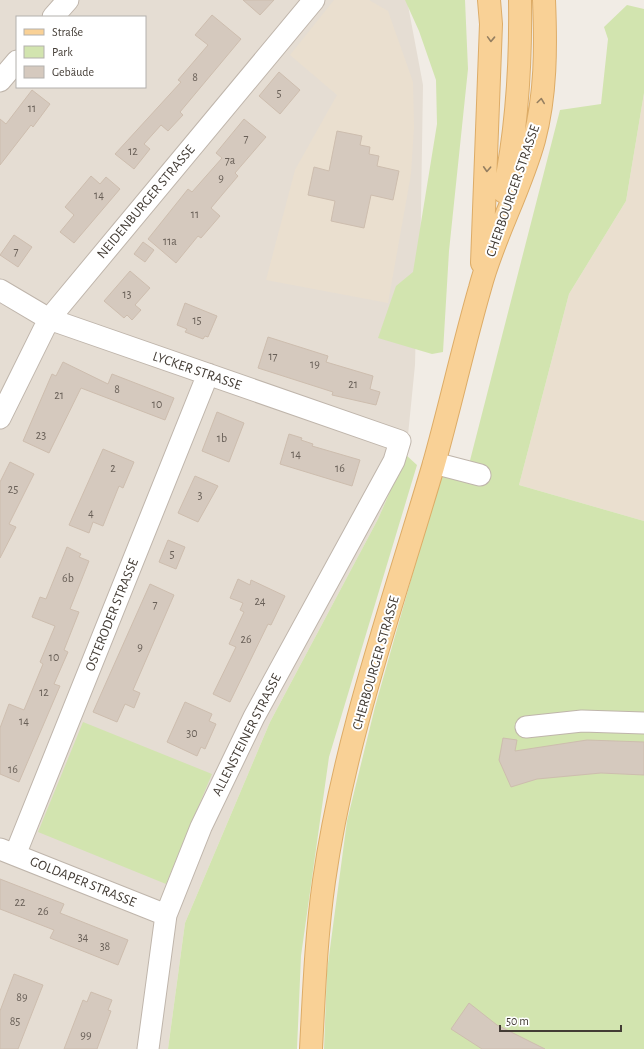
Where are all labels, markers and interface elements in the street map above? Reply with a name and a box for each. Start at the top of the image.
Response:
legend [16,16,146,88]
text: Straße [52,26,83,38]
one-way arrow [487,36,495,42]
text: Park [52,46,73,58]
text: Gebäude [52,66,94,78]
house number: 8 [192,71,198,83]
house number: 5 [276,87,282,99]
one-way arrow [536,98,545,104]
house number: 11 [28,102,36,114]
street label: CHERBOURGER STRASSE [484,123,542,259]
house number: 7 [243,132,249,144]
street label: NEIDENBURGER STRASSE [94,142,198,262]
house number: 12 [128,145,138,157]
house number: 7a [225,154,236,166]
one-way arrow [482,166,491,172]
house number: 9 [218,172,224,184]
house number: 14 [94,189,104,201]
house number: 11 [191,208,199,220]
house number: 11a [163,235,177,247]
house number: 7 [13,245,19,257]
house number: 13 [122,288,132,300]
house number: 15 [192,314,202,326]
street label: LYCKER STRASSE [151,349,243,393]
house number: 17 [268,350,278,362]
house number: 19 [310,358,320,370]
house number: 21 [348,378,358,390]
house number: 8 [114,383,120,395]
house number: 21 [54,389,64,401]
house number: 10 [152,398,162,410]
house number: 23 [36,429,46,441]
house number: 1b [217,432,227,444]
house number: 14 [291,448,301,460]
house number: 2 [110,462,116,474]
house number: 16 [335,462,345,474]
house number: 25 [8,483,18,495]
house number: 3 [198,489,203,501]
house number: 4 [88,507,94,519]
house number: 5 [169,548,175,560]
street label: OSTERODER STRASSE [83,556,141,673]
house number: 6b [62,572,74,584]
street label: CHERBOURGER STRASSE [350,594,402,731]
house number: 24 [254,595,266,607]
house number: 7 [152,598,158,610]
house number: 26 [240,633,252,645]
house number: 9 [137,641,143,653]
house number: 10 [49,651,59,663]
street label: ALLENSTEINER STRASSE [210,671,284,798]
house number: 12 [39,686,49,698]
house number: 14 [19,715,29,727]
house number: 30 [186,727,198,739]
house number: 16 [8,763,18,775]
street label: GOLDAPER STRASSE [28,854,138,910]
house number: 22 [15,896,26,908]
house number: 26 [37,905,49,917]
house number: 34 [78,931,89,943]
house number: 38 [100,940,111,952]
house number: 89 [16,991,28,1003]
scale bar [500,1007,621,1033]
house number: 85 [10,1015,20,1027]
text: 50 m [506,1015,529,1027]
house number: 99 [80,1029,92,1041]

